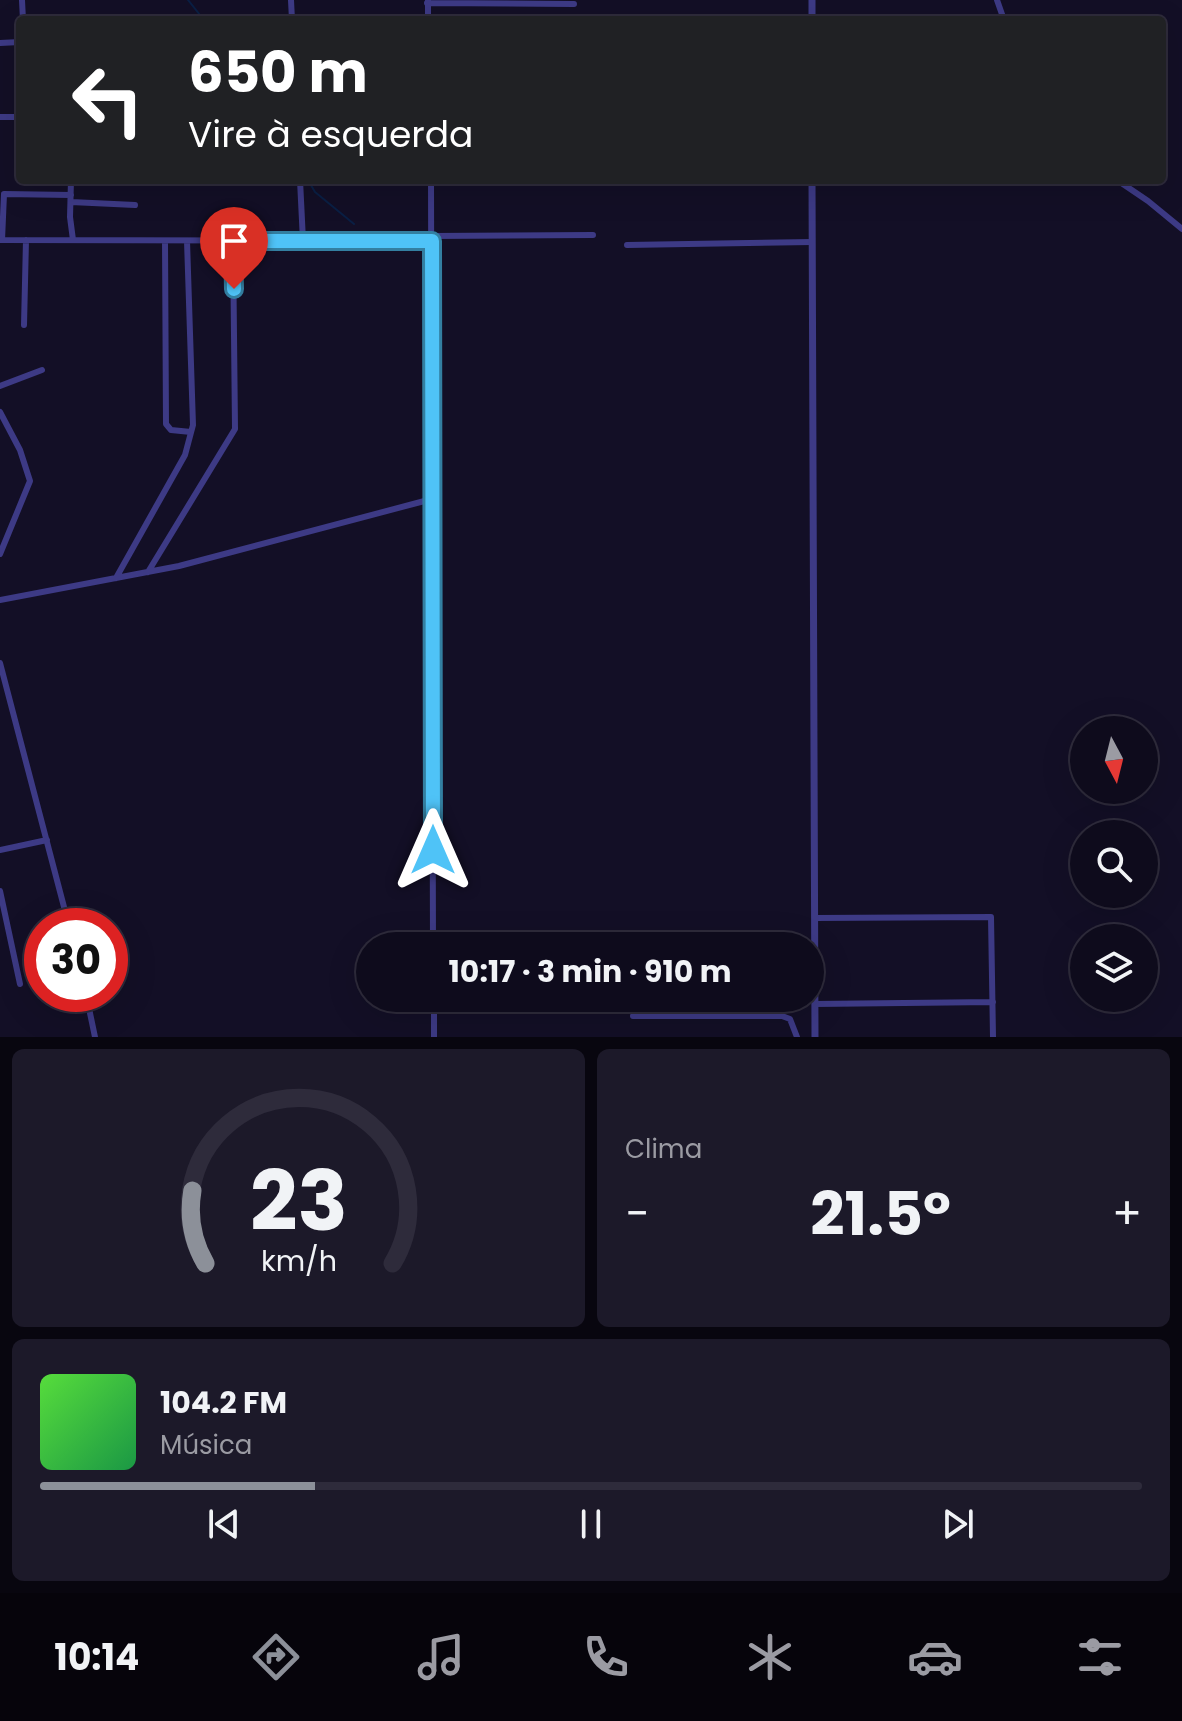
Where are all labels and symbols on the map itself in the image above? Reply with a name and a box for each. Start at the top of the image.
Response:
pin [200,207,268,289]
north arrow [1070,716,1158,804]
position arrow [391,808,475,892]
speed limit sign: 30 [24,908,128,1012]

